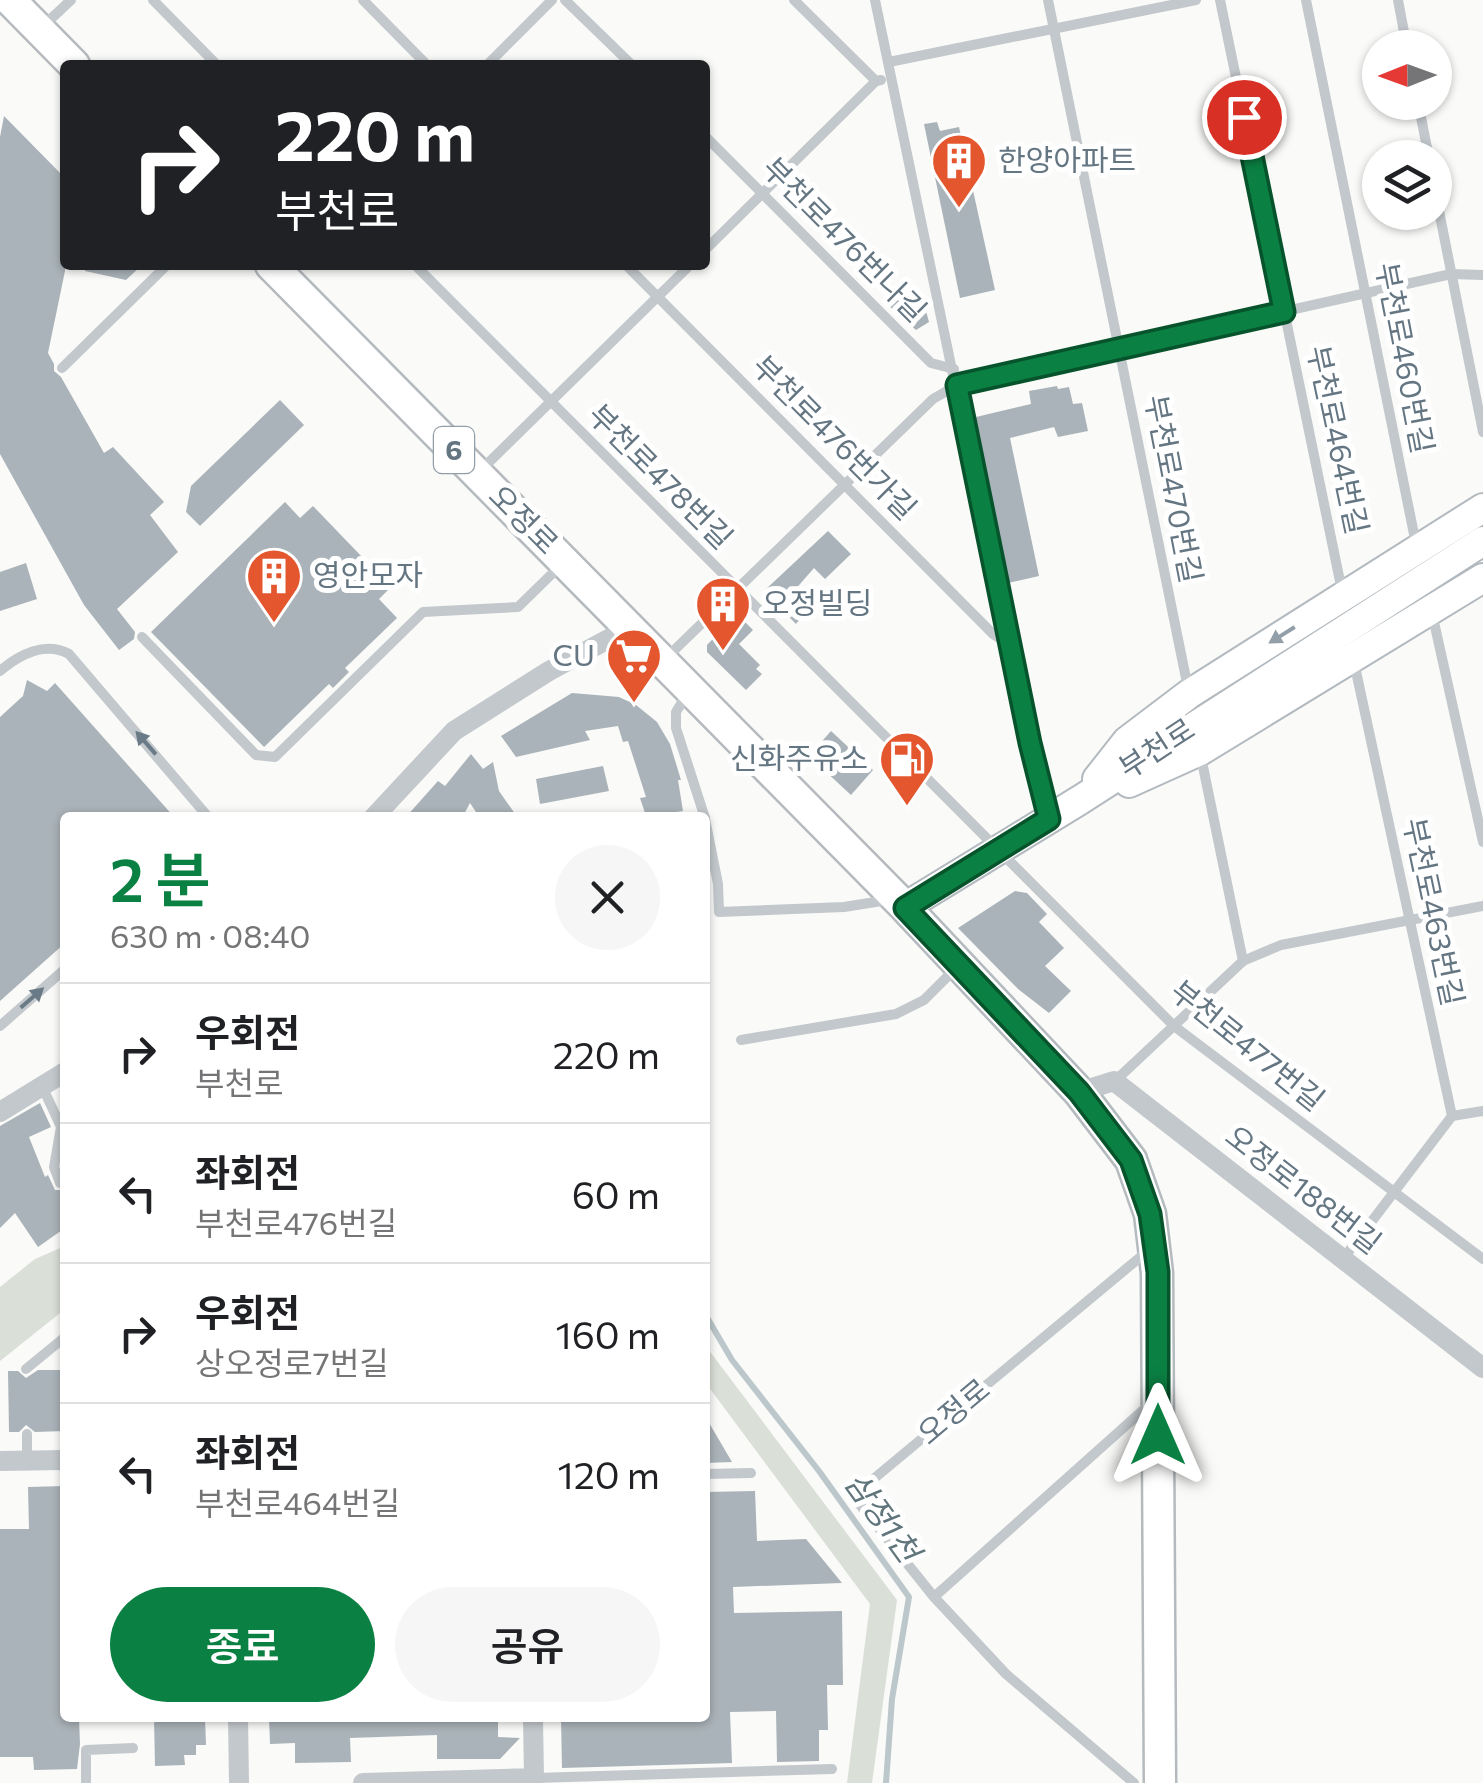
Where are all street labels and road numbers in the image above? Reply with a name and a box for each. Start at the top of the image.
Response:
street label: 부천로476번나길 [756,148,936,328]
street label: 부천로460번길 [1370,259,1443,456]
street label: 부천로464번길 [1301,342,1378,537]
street label: 부천로476번가길 [746,346,926,526]
street label: 부천로470번길 [1139,391,1212,586]
street label: 부천로478번길 [582,395,742,555]
road number: 6 [434,427,474,473]
street label: 오정로 [482,476,567,561]
street label: 부천로 [1111,709,1200,785]
street label: 부천로463번길 [1397,814,1473,1009]
street label: 부천로477번길 [1164,971,1333,1117]
street label: 오정로188번길 [1219,1116,1390,1260]
street label: 오정로 [909,1369,996,1451]

